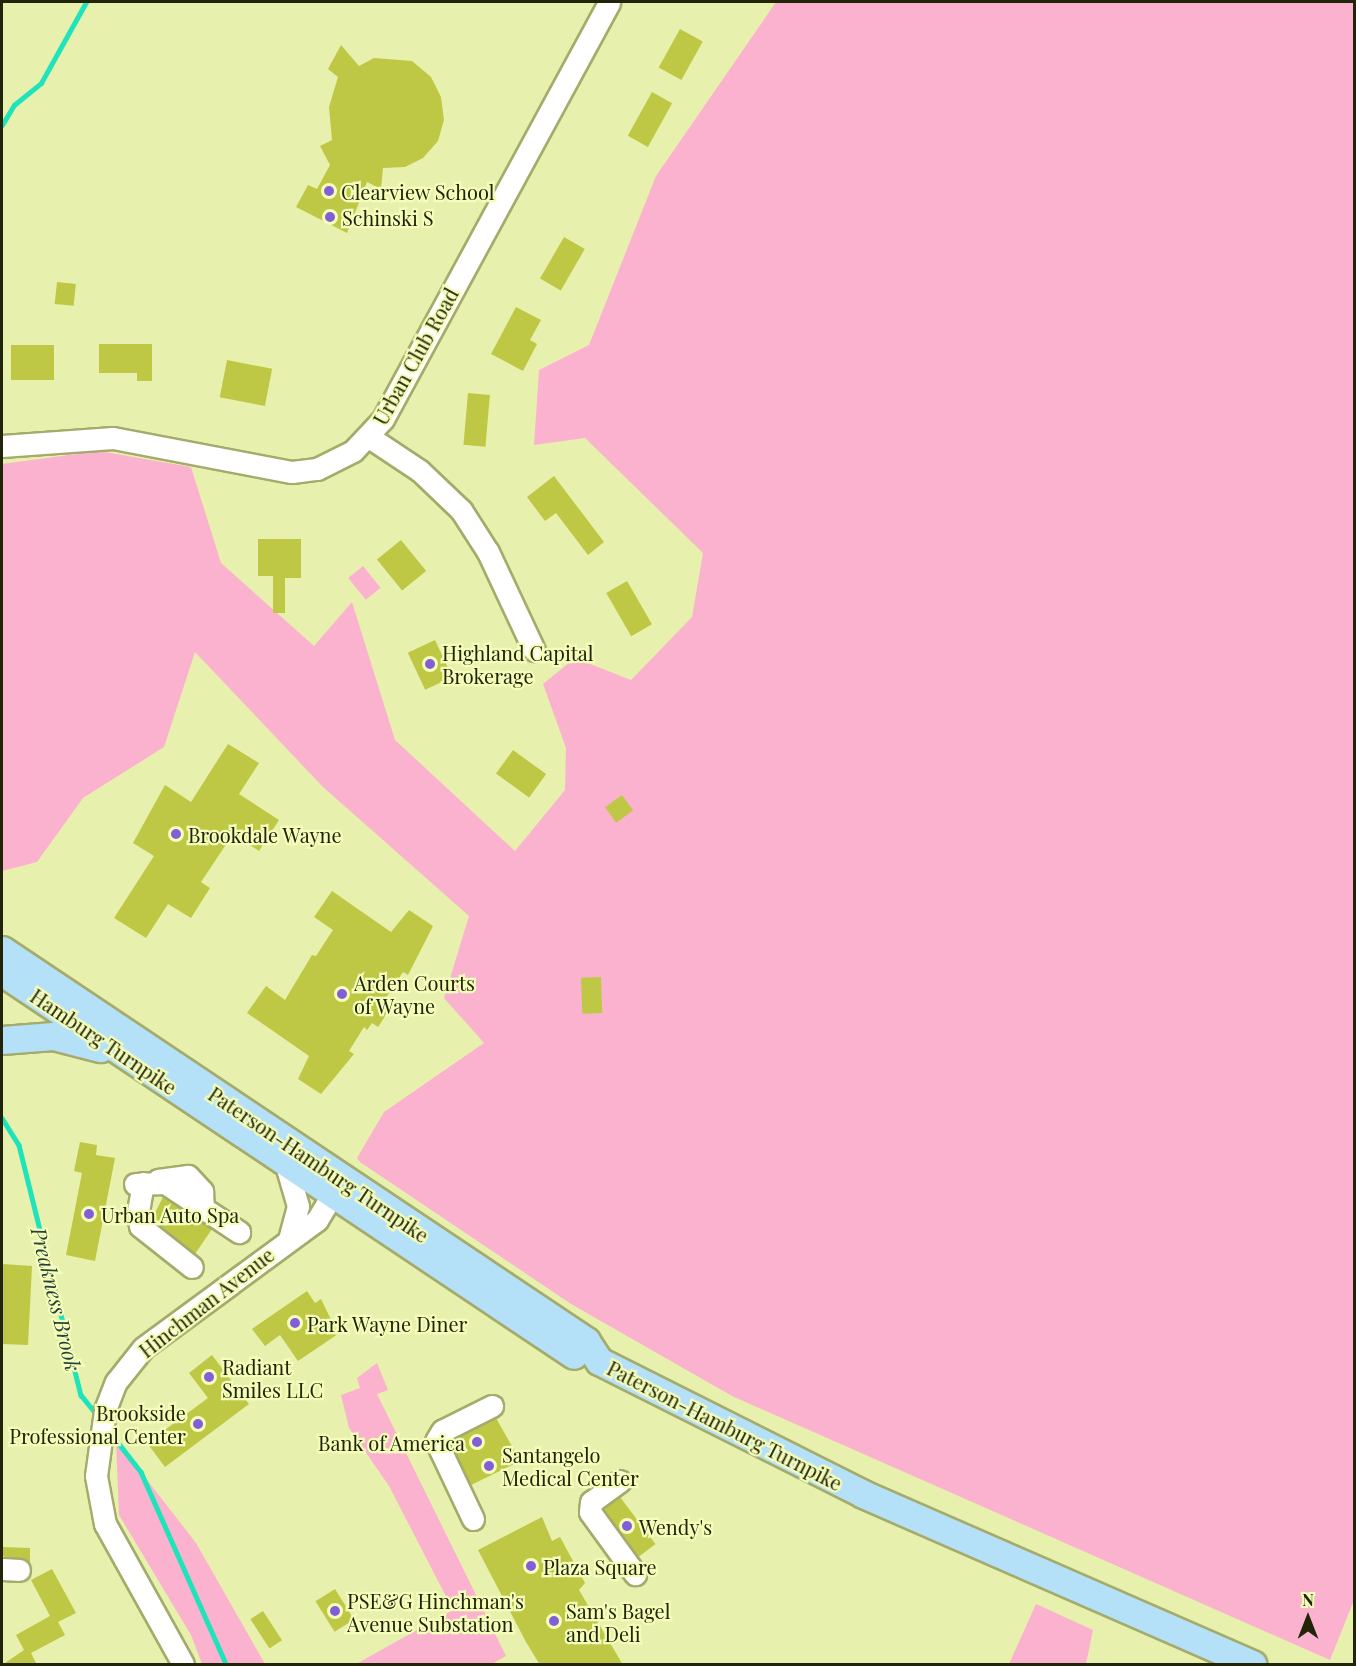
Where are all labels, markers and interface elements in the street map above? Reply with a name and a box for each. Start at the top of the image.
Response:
place label: Clearview School [341,179,495,203]
marker: Clearview School [322,184,336,198]
place label: Schinski S [342,205,434,229]
marker: Schinski S [323,210,337,224]
street label: Urban Club Road [367,283,463,429]
place label: Highland Capital Brokerage [442,640,593,687]
marker: Highland Capital Brokerage [423,657,437,671]
place label: Brookdale Wayne [188,822,342,846]
marker: Brookdale Wayne [169,827,183,841]
place label: Arden Courts of Wayne [354,970,475,1017]
street label: Hamburg Turnpike [26,983,182,1099]
marker: Arden Courts of Wayne [335,987,349,1001]
street label: Paterson-Hamburg Turnpike [204,1081,434,1247]
place label: Urban Auto Spa [101,1202,240,1226]
marker: Urban Auto Spa [82,1207,96,1221]
water label: Preakness Brook [27,1224,87,1374]
street label: Hinchman Avenue [134,1242,278,1362]
place label: Park Wayne Diner [307,1311,468,1335]
marker: Park Wayne Diner [288,1316,302,1330]
place label: Radiant Smiles LLC [222,1354,323,1401]
street label: Paterson-Hamburg Turnpike [603,1355,847,1495]
marker: Radiant Smiles LLC [200,1368,218,1386]
place label: Brookside Professional Center [9,1400,186,1447]
marker: Brookside Professional Center [191,1417,205,1431]
place label: Bank of America [317,1430,465,1454]
marker: Bank of America [470,1435,484,1449]
place label: Santangelo Medical Center [502,1442,639,1489]
marker: Santangelo Medical Center [480,1457,498,1475]
place label: Wendy's [639,1514,712,1538]
marker: Wendy's [620,1519,634,1533]
place label: Plaza Square [543,1554,657,1578]
marker: Plaza Square [524,1559,538,1573]
place label: PSE&G Hinchman's Avenue Substation [347,1588,524,1635]
north arrow [1278,1588,1338,1648]
text: N [1302,1589,1314,1610]
place label: Sam's Bagel and Deli [566,1598,670,1645]
marker: PSE&G Hinchman's Avenue Substation [328,1604,342,1618]
marker: Sam's Bagel and Deli [547,1614,561,1628]

